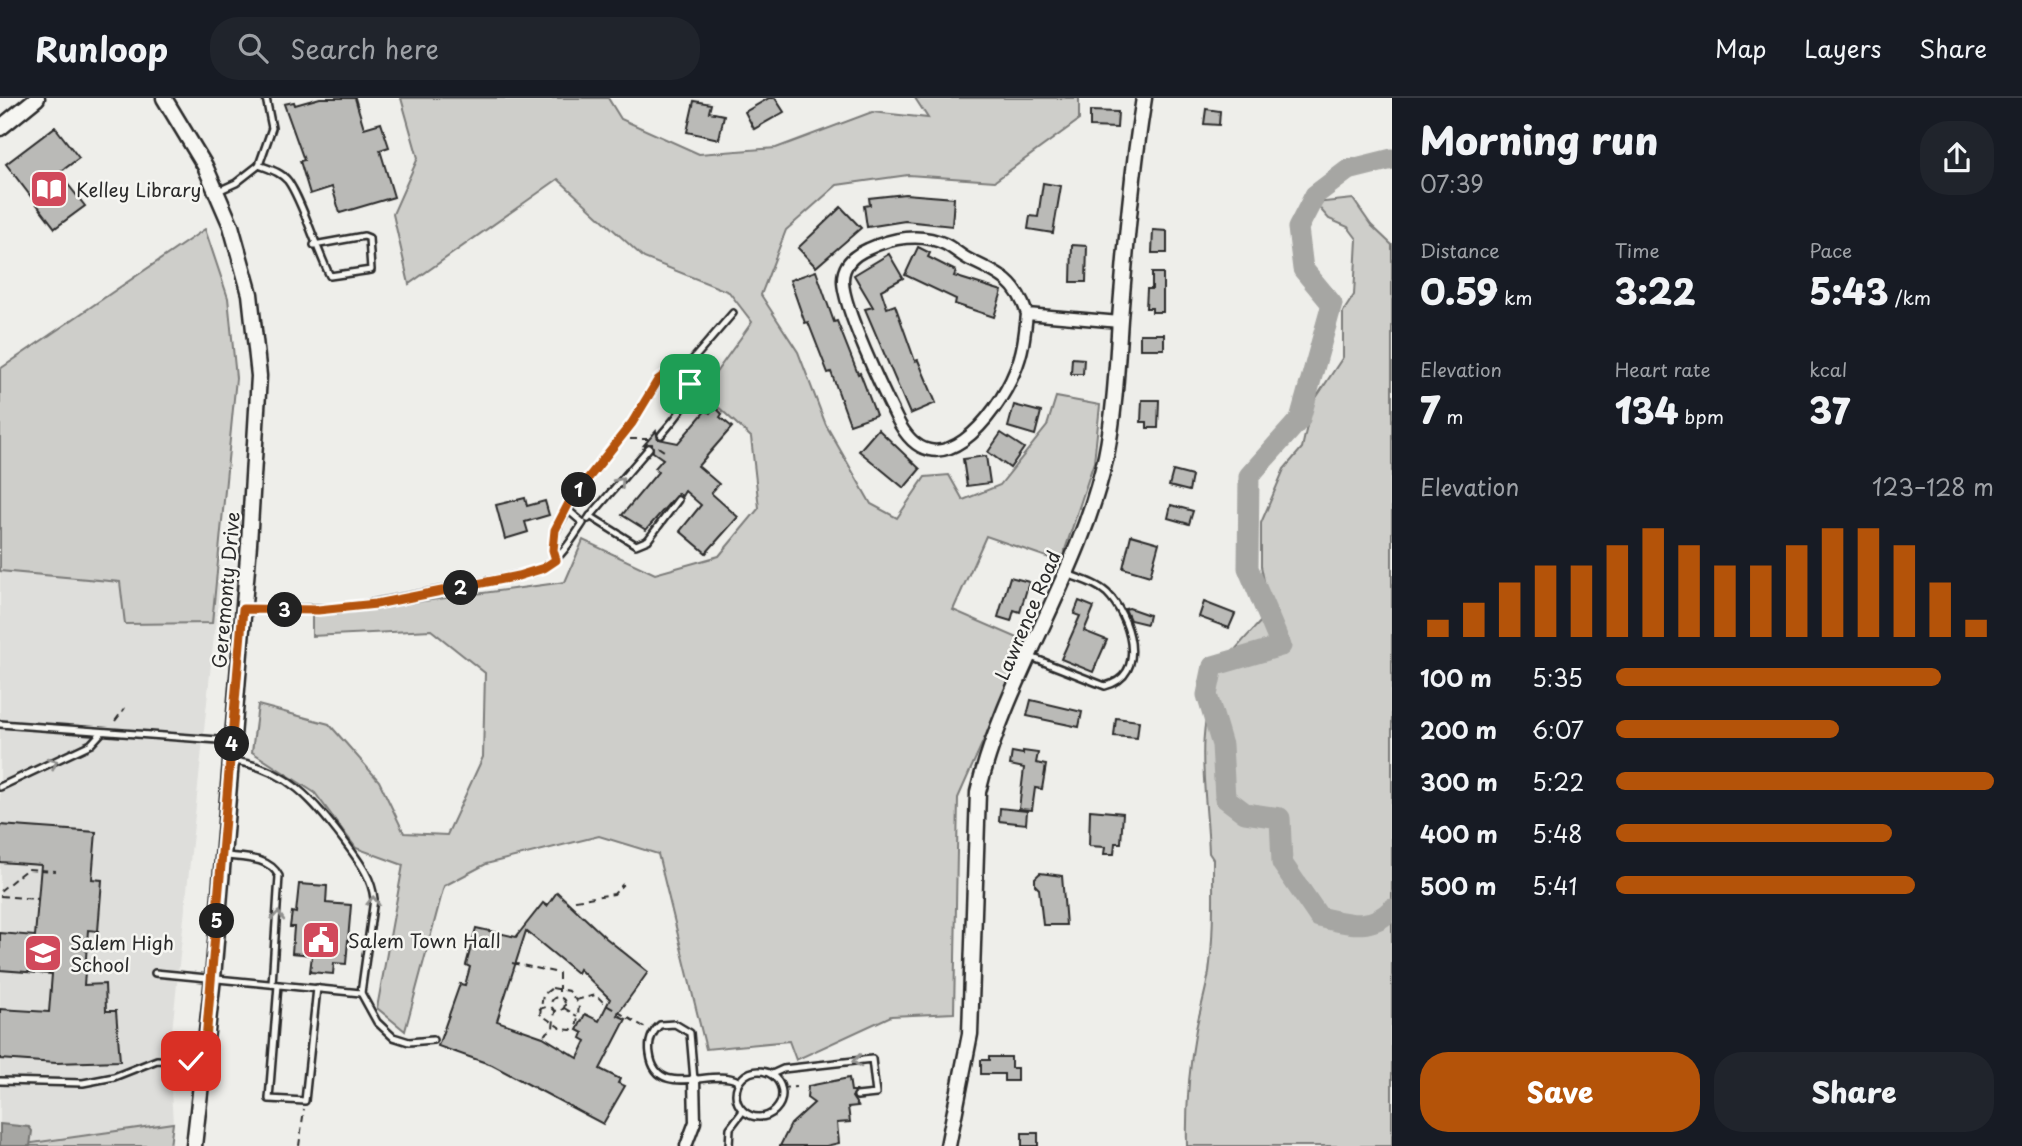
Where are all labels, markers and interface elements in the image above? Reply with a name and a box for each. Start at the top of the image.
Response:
search box [210,17,700,80]
text: Runloop [35,23,168,73]
icon: search [234,29,272,67]
text: Search here [290,29,439,68]
text: Map [1715,30,1766,66]
text: Layers [1804,30,1881,66]
text: Share [1919,30,1987,66]
text: Morning run [1420,111,1658,168]
button: share [1920,121,1994,195]
text: 07:39 [1420,166,1484,201]
library icon: Kelley Library [28,168,70,210]
place label: Kelley Library [76,175,201,203]
text: Distance [1420,236,1500,264]
text: Time [1615,236,1660,264]
text: Pace [1809,236,1852,264]
text: 0.59 [1420,264,1498,317]
text: 3:22 [1615,264,1696,317]
text: 5:43 [1809,264,1889,317]
text: km [1498,283,1533,311]
text: /km [1889,283,1931,311]
pin [660,354,720,414]
text: Elevation [1420,355,1502,383]
text: Heart rate [1615,355,1711,383]
text: kcal [1809,355,1847,383]
icon: arrive [671,365,709,403]
text: 7 [1420,383,1440,436]
text: 134 [1615,383,1678,436]
text: 37 [1809,383,1850,436]
text: m [1440,402,1464,430]
text: bpm [1678,402,1724,430]
text: Elevation [1420,469,1519,504]
text: 123–128 m [1872,469,1994,504]
pin: 1 [562,472,596,508]
text: 1 [574,475,583,503]
one-way arrow [612,478,624,491]
street label: Geremonty Drive [204,511,246,669]
street label: Lawrence Road [987,546,1067,684]
pin: 2 [444,570,478,606]
text: 2 [454,573,467,601]
pin: 3 [268,592,302,628]
text: 3 [278,595,291,623]
text: 100 m [1420,660,1492,695]
text: 5:35 [1532,660,1583,695]
text: 200 m [1420,712,1497,747]
text: 6:07 [1532,712,1584,747]
pin: 4 [215,726,250,762]
text: 4 [225,729,238,757]
one-way arrow [46,758,58,772]
text: 300 m [1420,764,1498,799]
text: 5:22 [1532,764,1584,799]
text: 400 m [1420,816,1498,851]
text: 5:48 [1532,816,1583,851]
text: 500 m [1420,868,1497,903]
text: 5:41 [1532,868,1578,903]
one-way arrow [365,895,380,906]
pin: 5 [200,904,234,938]
text: 5 [210,906,223,934]
one-way arrow [270,910,285,922]
public building icon: Salem Town Hall [300,919,342,961]
place label: Salem Town Hall [348,926,501,954]
place label: Salem High School [70,928,174,978]
school or university icon: Salem High School [22,932,64,974]
pin [161,1031,221,1091]
icon: check [172,1042,210,1080]
button: Save [1420,1052,1700,1132]
button: Share [1714,1052,1994,1132]
one-way arrow [851,1053,862,1068]

